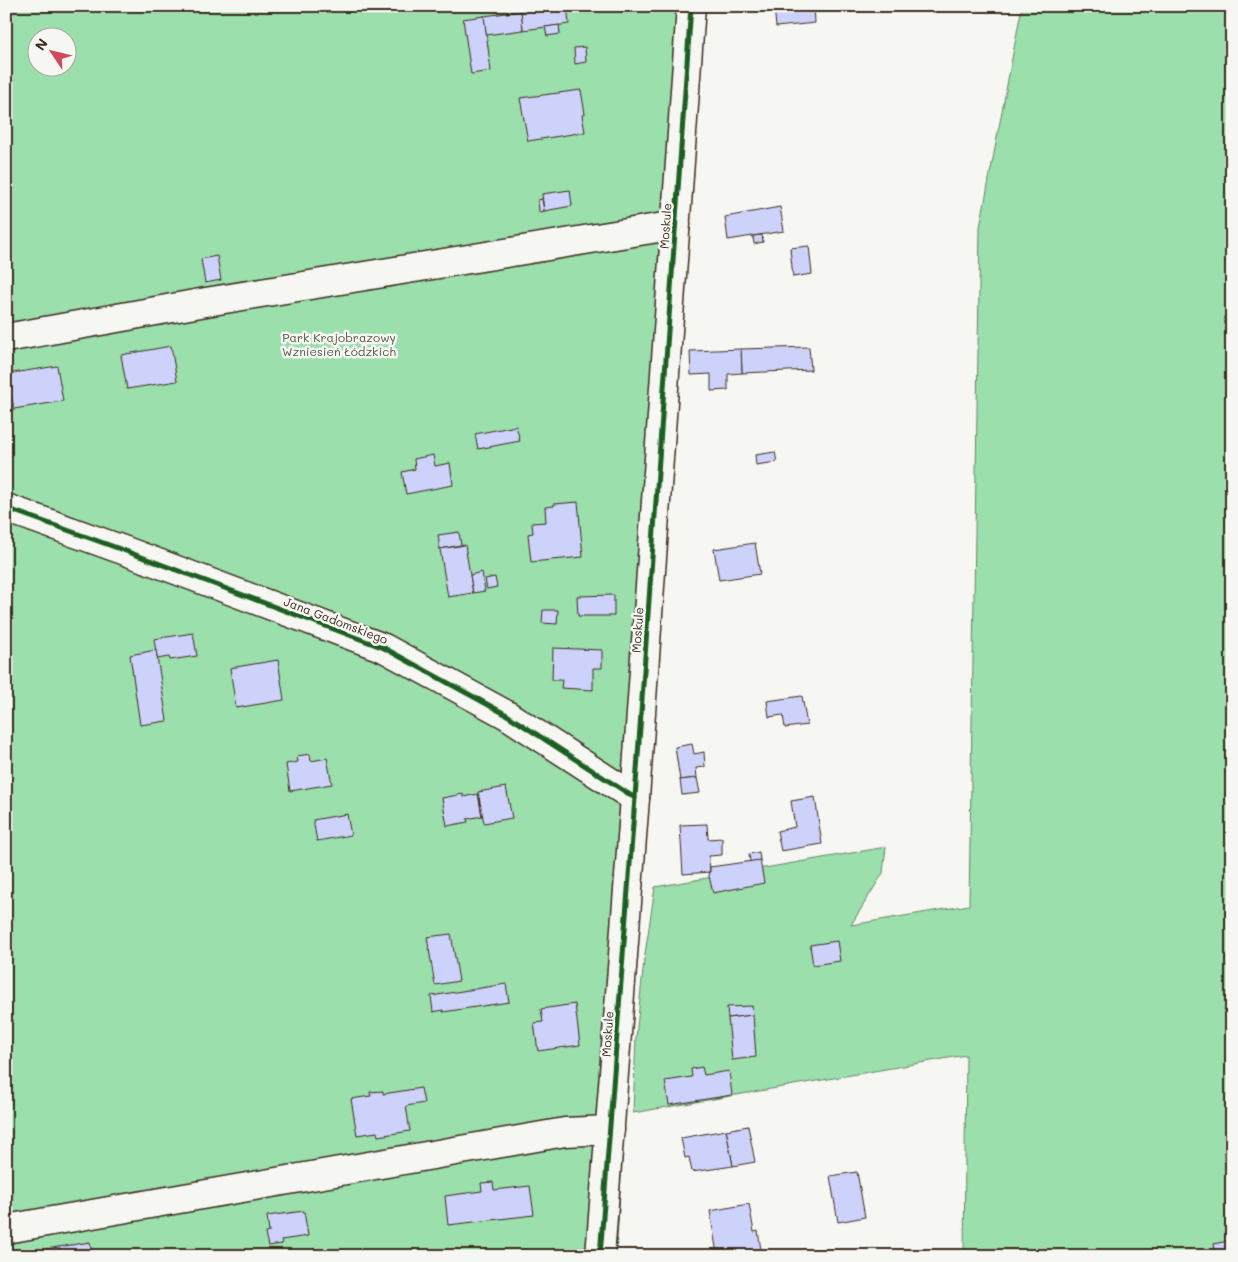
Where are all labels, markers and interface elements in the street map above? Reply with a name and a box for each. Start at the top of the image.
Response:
north arrow [28,28,78,78]
text: N [30,34,52,54]
street label: Moskule [655,203,675,249]
park label: Park Krajobrazowy Wzniesień Łódzkich [282,329,396,359]
street label: Jana Gadomskiego [282,593,390,647]
street label: Moskule [627,607,647,653]
street label: Moskule [597,1011,617,1057]

